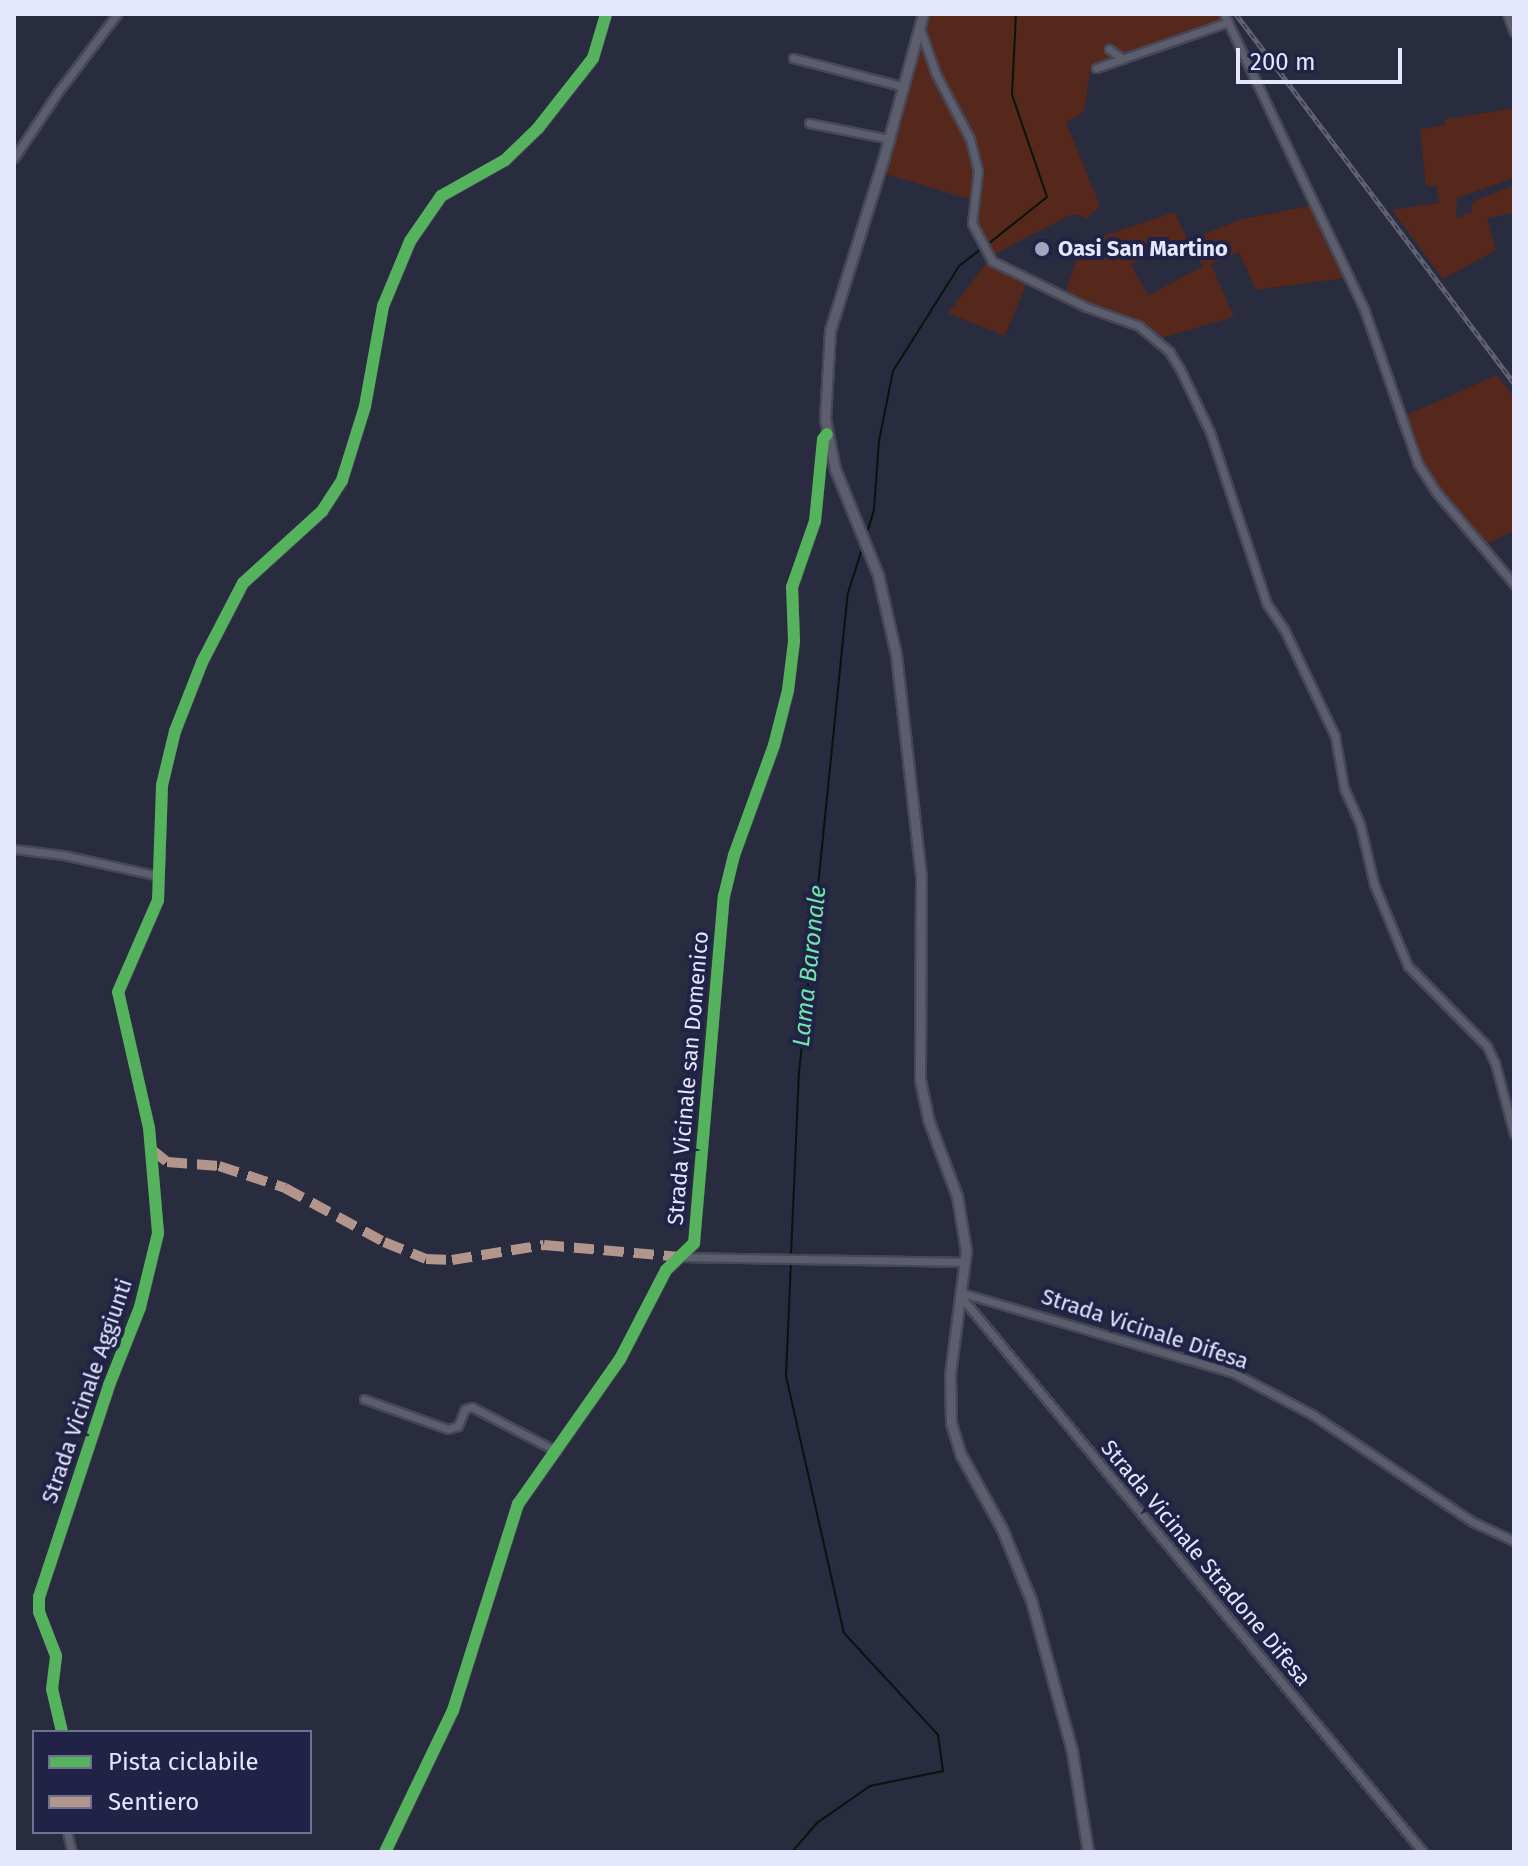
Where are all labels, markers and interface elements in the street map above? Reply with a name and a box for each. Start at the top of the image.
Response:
scale bar [1240,32,1406,82]
text: 200 m [1250,48,1316,76]
place label: Oasi San Martino [1058,236,1228,262]
marker: Oasi San Martino [1033,240,1051,258]
water label: Lama Baronale [787,884,833,1048]
street label: Strada Vicinale san Domenico [662,930,714,1226]
street label: Strada Vicinale Aggiunti [36,1275,138,1507]
street label: Strada Vicinale Difesa [1038,1283,1252,1375]
street label: Strada Vicinale Stradone Difesa [1095,1435,1317,1691]
legend [32,1730,312,1834]
text: Pista ciclabile [108,1748,259,1776]
text: Sentiero [108,1788,199,1816]

